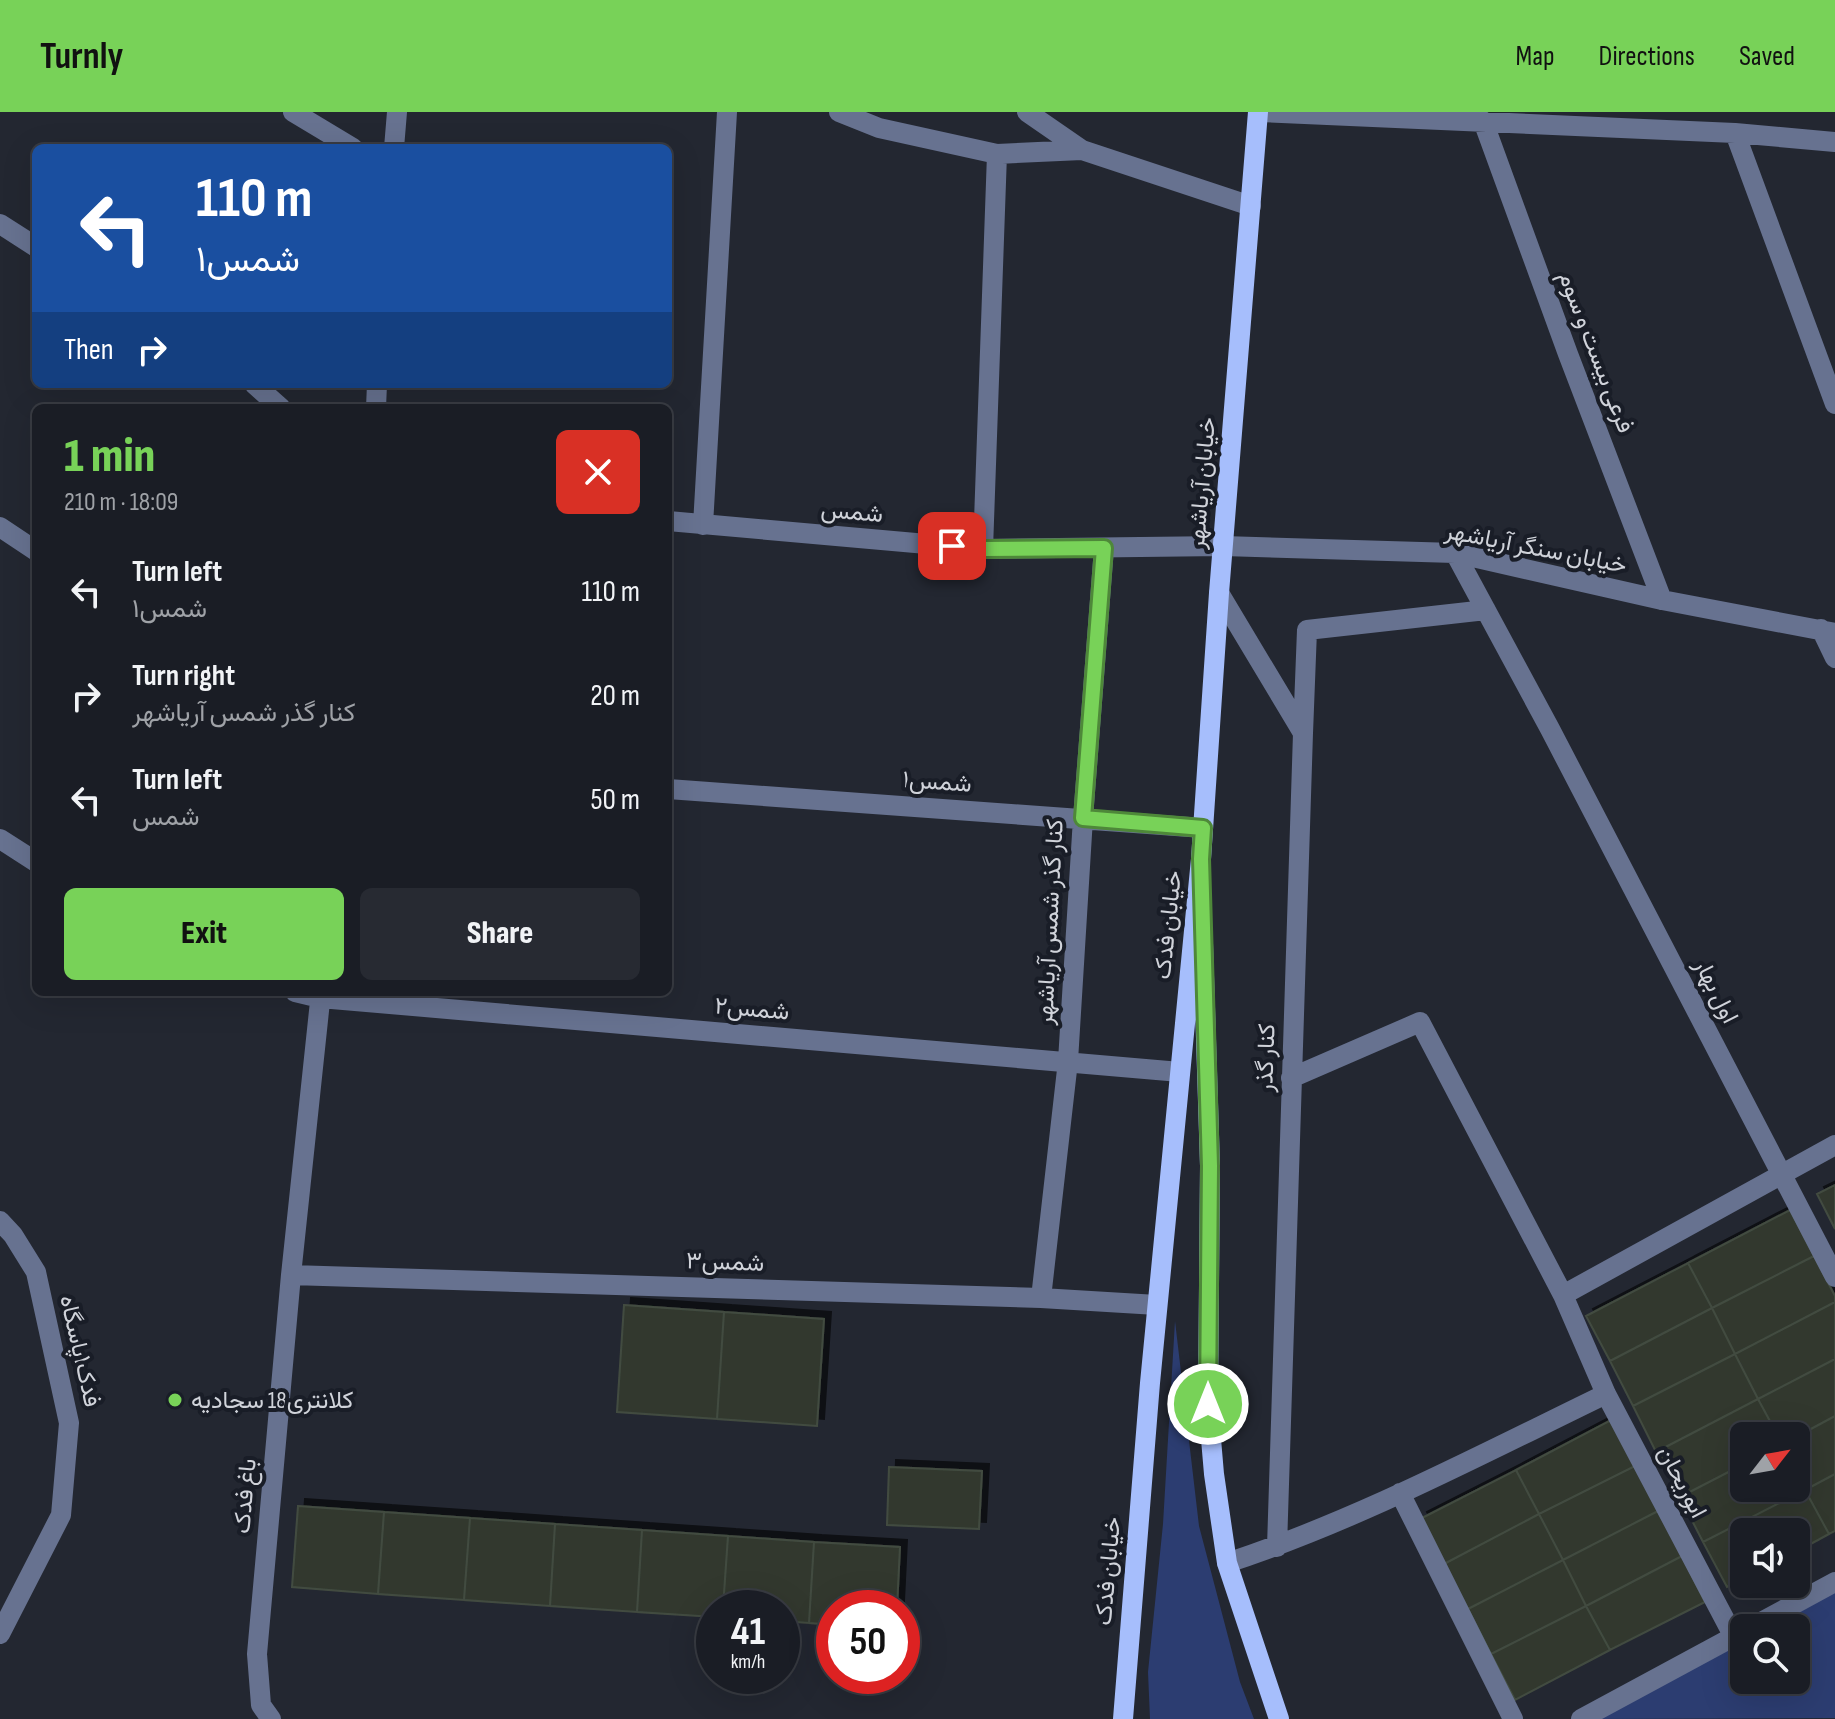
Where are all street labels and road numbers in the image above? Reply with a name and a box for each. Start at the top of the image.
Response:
street label: فرعی بیست و سوم [1551,267,1640,437]
street label: خیابان آریاشهر [1182,416,1222,551]
street label: شمس [820,495,884,529]
street label: خیابان سنگر آریاشهر [1442,516,1629,580]
street label: شمس۱ [901,765,973,799]
street label: کنار گذر شمس آریاشهر [1030,818,1070,1027]
street label: خیابان فدک [1148,869,1188,981]
street label: اول بهار [1687,953,1745,1028]
street label: شمس۲ [713,991,791,1027]
street label: کنار گذر [1250,1023,1282,1094]
street label: شمس۳ [685,1246,765,1278]
street label: فدک۱پاسگاه [52,1292,107,1410]
street label: ابوریحان [1651,1441,1713,1523]
street label: باغ فدک [227,1457,264,1535]
street label: خیابان فدک [1089,1515,1127,1627]

